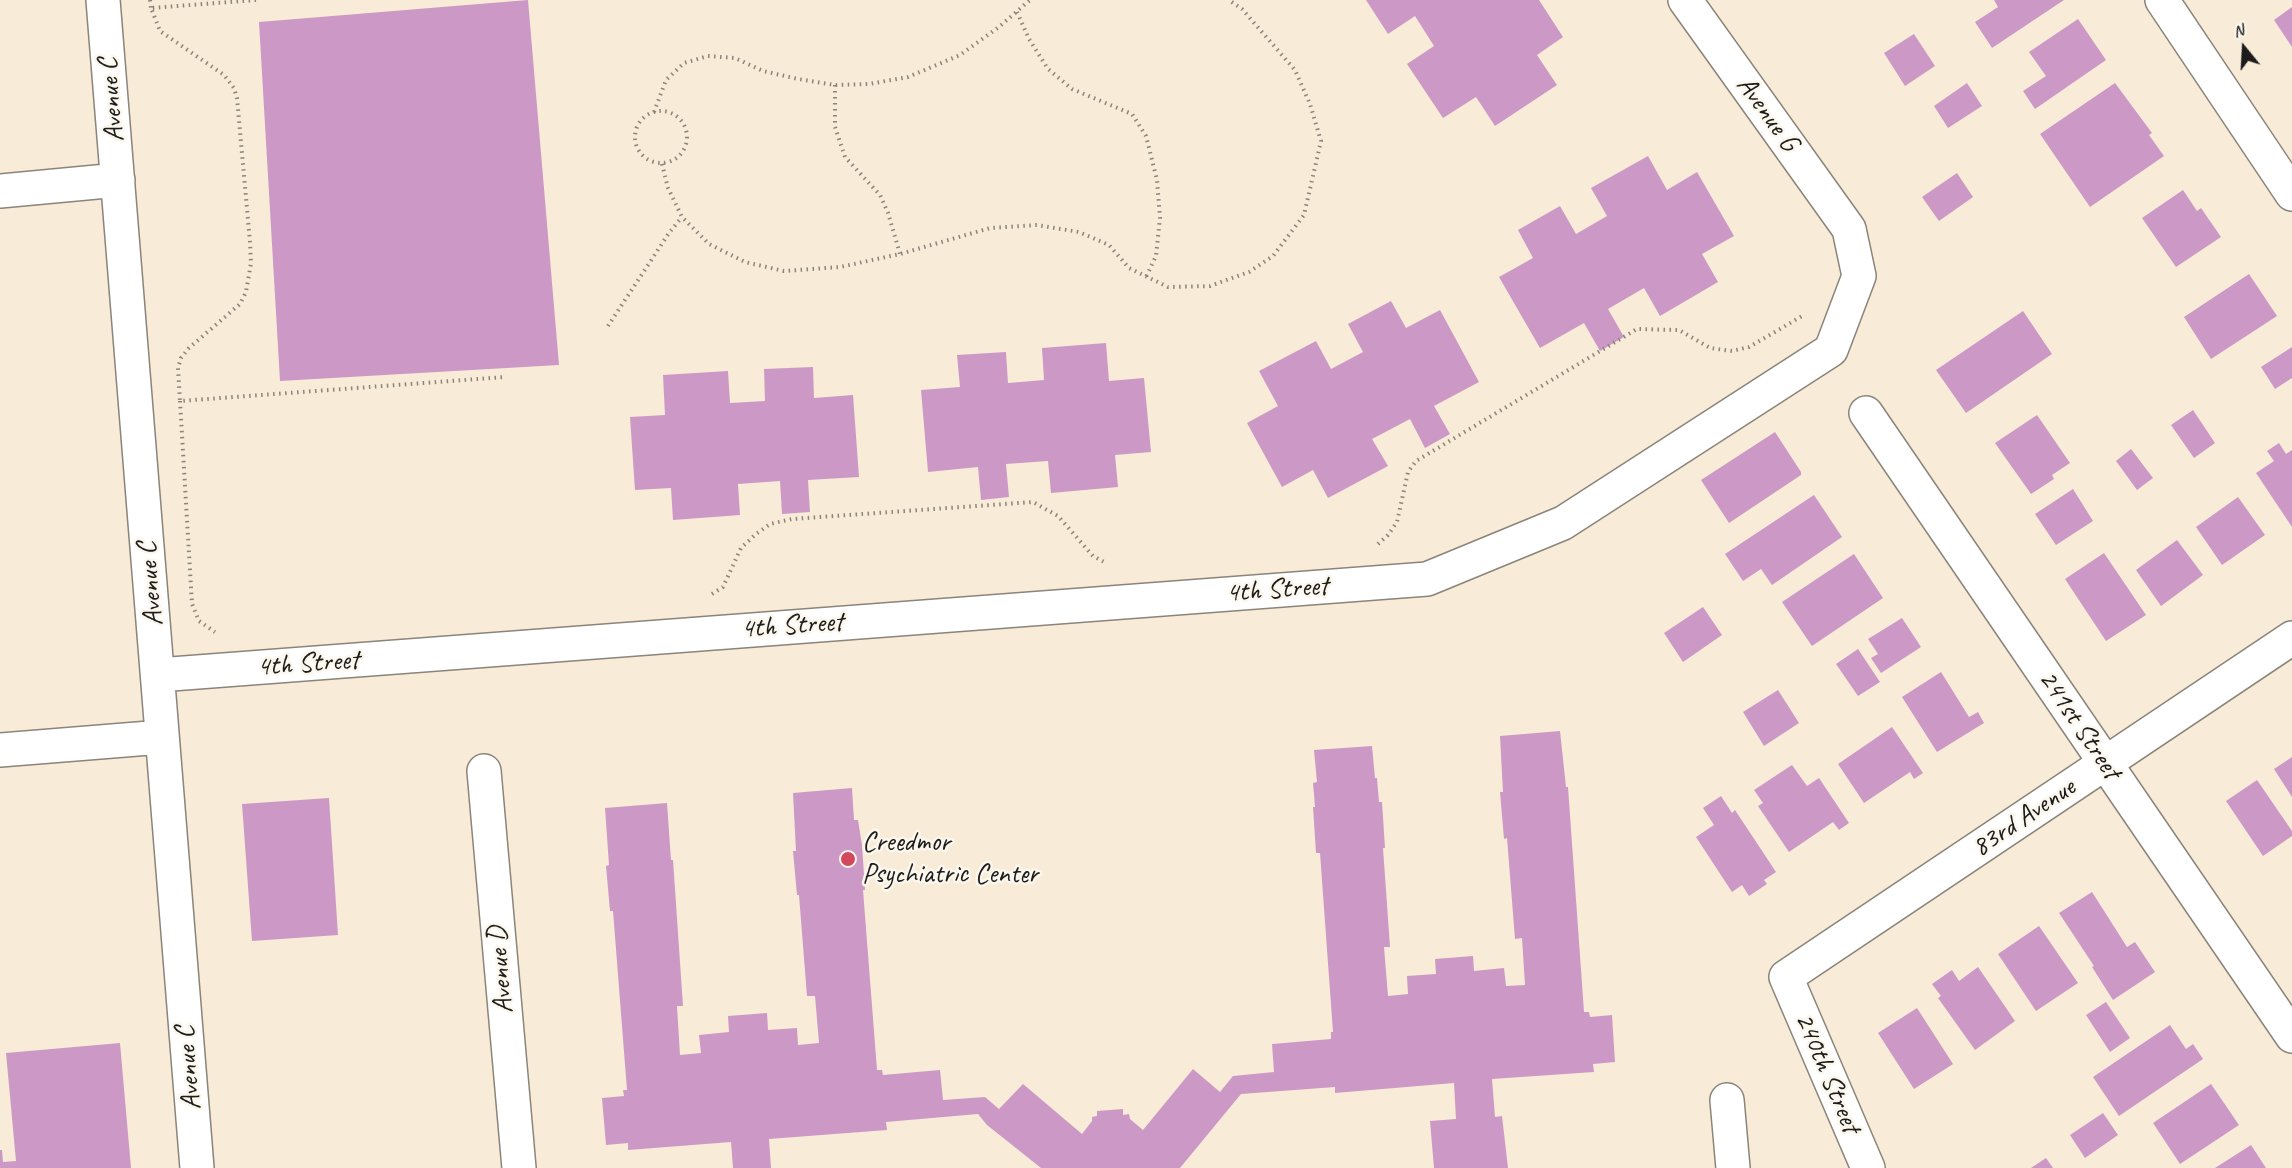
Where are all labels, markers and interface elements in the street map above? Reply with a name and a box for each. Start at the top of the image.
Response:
north arrow [2214,18,2274,78]
text: N [2231,20,2246,42]
street label: Avenue C [92,57,132,143]
street label: Avenue G [1728,70,1806,158]
street label: Avenue C [131,541,171,627]
street label: 4th Street [1225,570,1329,610]
street label: 4th Street [740,606,844,646]
street label: 4th Street [256,644,360,684]
street label: 241st Street [2030,664,2128,786]
street label: 83rd Avenue [1966,771,2082,865]
place label: Creedmor Psychiatric Center [862,826,1038,892]
marker: Creedmor Psychiatric Center [839,850,857,868]
street label: Avenue D [480,925,522,1015]
street label: 240th Street [1787,1008,1867,1138]
street label: Avenue C [169,1025,209,1111]

